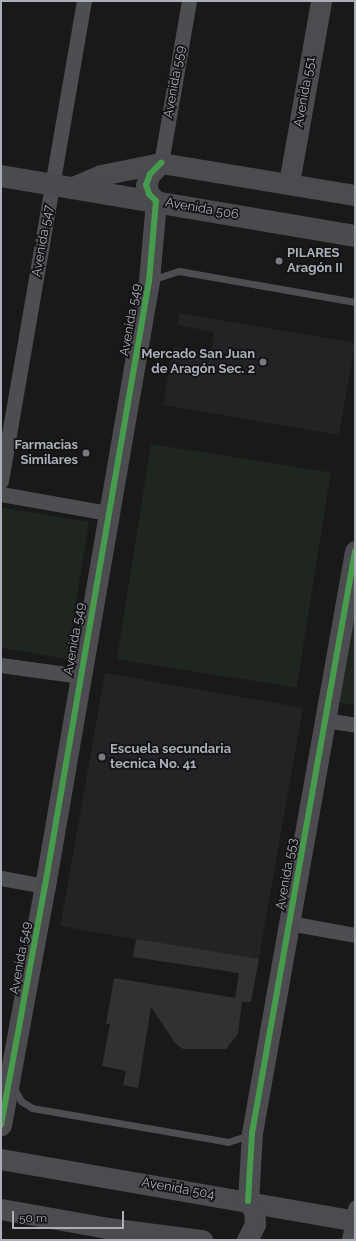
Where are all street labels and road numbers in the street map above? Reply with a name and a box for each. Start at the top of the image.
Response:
street label: Avenida 559 [161,45,189,119]
street label: Avenida 551 [291,56,319,128]
street label: Avenida 506 [164,195,240,223]
street label: Avenida 547 [29,204,57,278]
street label: Avenida 549 [117,283,145,357]
street label: Avenida 549 [61,602,89,676]
street label: Avenida 553 [273,837,301,911]
street label: Avenida 549 [7,921,35,995]
street label: Avenida 504 [140,1175,216,1203]

